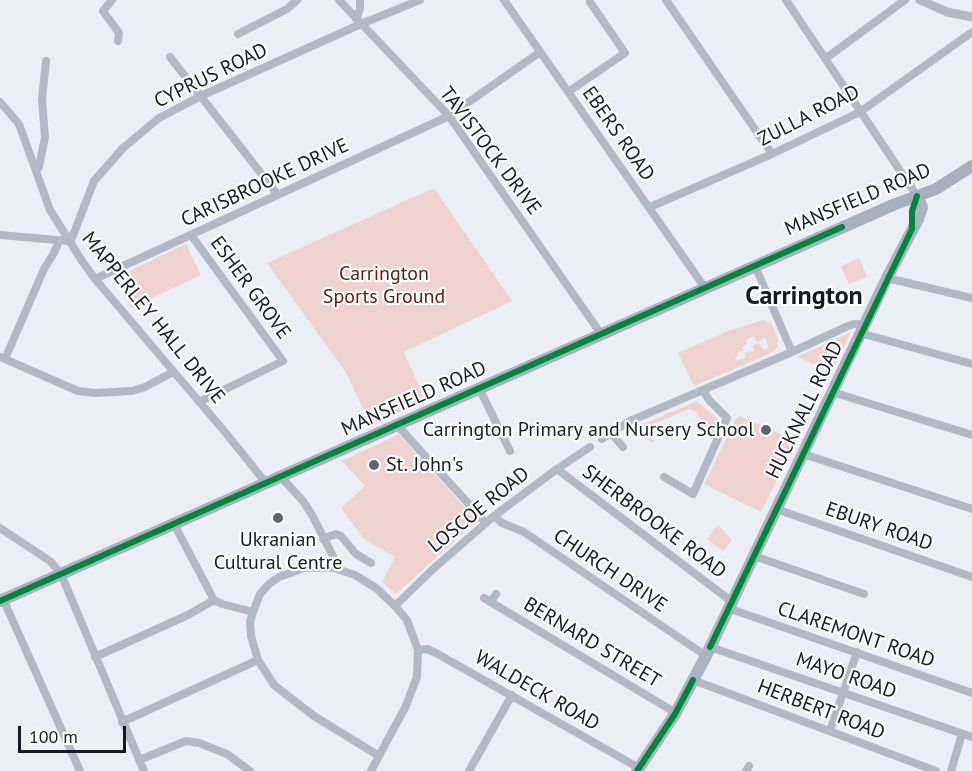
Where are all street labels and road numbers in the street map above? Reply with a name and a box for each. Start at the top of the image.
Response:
street label: CYPRUS ROAD [150,38,272,114]
street label: ZULLA ROAD [754,80,864,152]
street label: TAVISTOCK DRIVE [434,82,546,220]
street label: EBERS ROAD [577,82,659,186]
street label: CARISBROOKE DRIVE [177,134,353,232]
street label: MANSFIELD ROAD [781,158,935,242]
street label: MAPPERLEY HALL DRIVE [76,227,230,409]
street label: ESHER GROVE [205,232,295,344]
street label: HUCKNALL ROAD [761,337,849,483]
street label: MANSFIELD ROAD [338,356,490,442]
street label: SHERBROOKE ROAD [577,460,731,584]
street label: LOSCOE ROAD [424,462,534,558]
street label: EBURY ROAD [822,497,936,557]
street label: CHURCH DRIVE [549,524,671,618]
street label: BERNARD STREET [519,593,665,693]
street label: CLAREMONT ROAD [774,597,938,673]
street label: WALDECK ROAD [470,646,604,736]
street label: MAYO ROAD [793,648,899,704]
street label: HERBERT ROAD [754,675,888,745]

